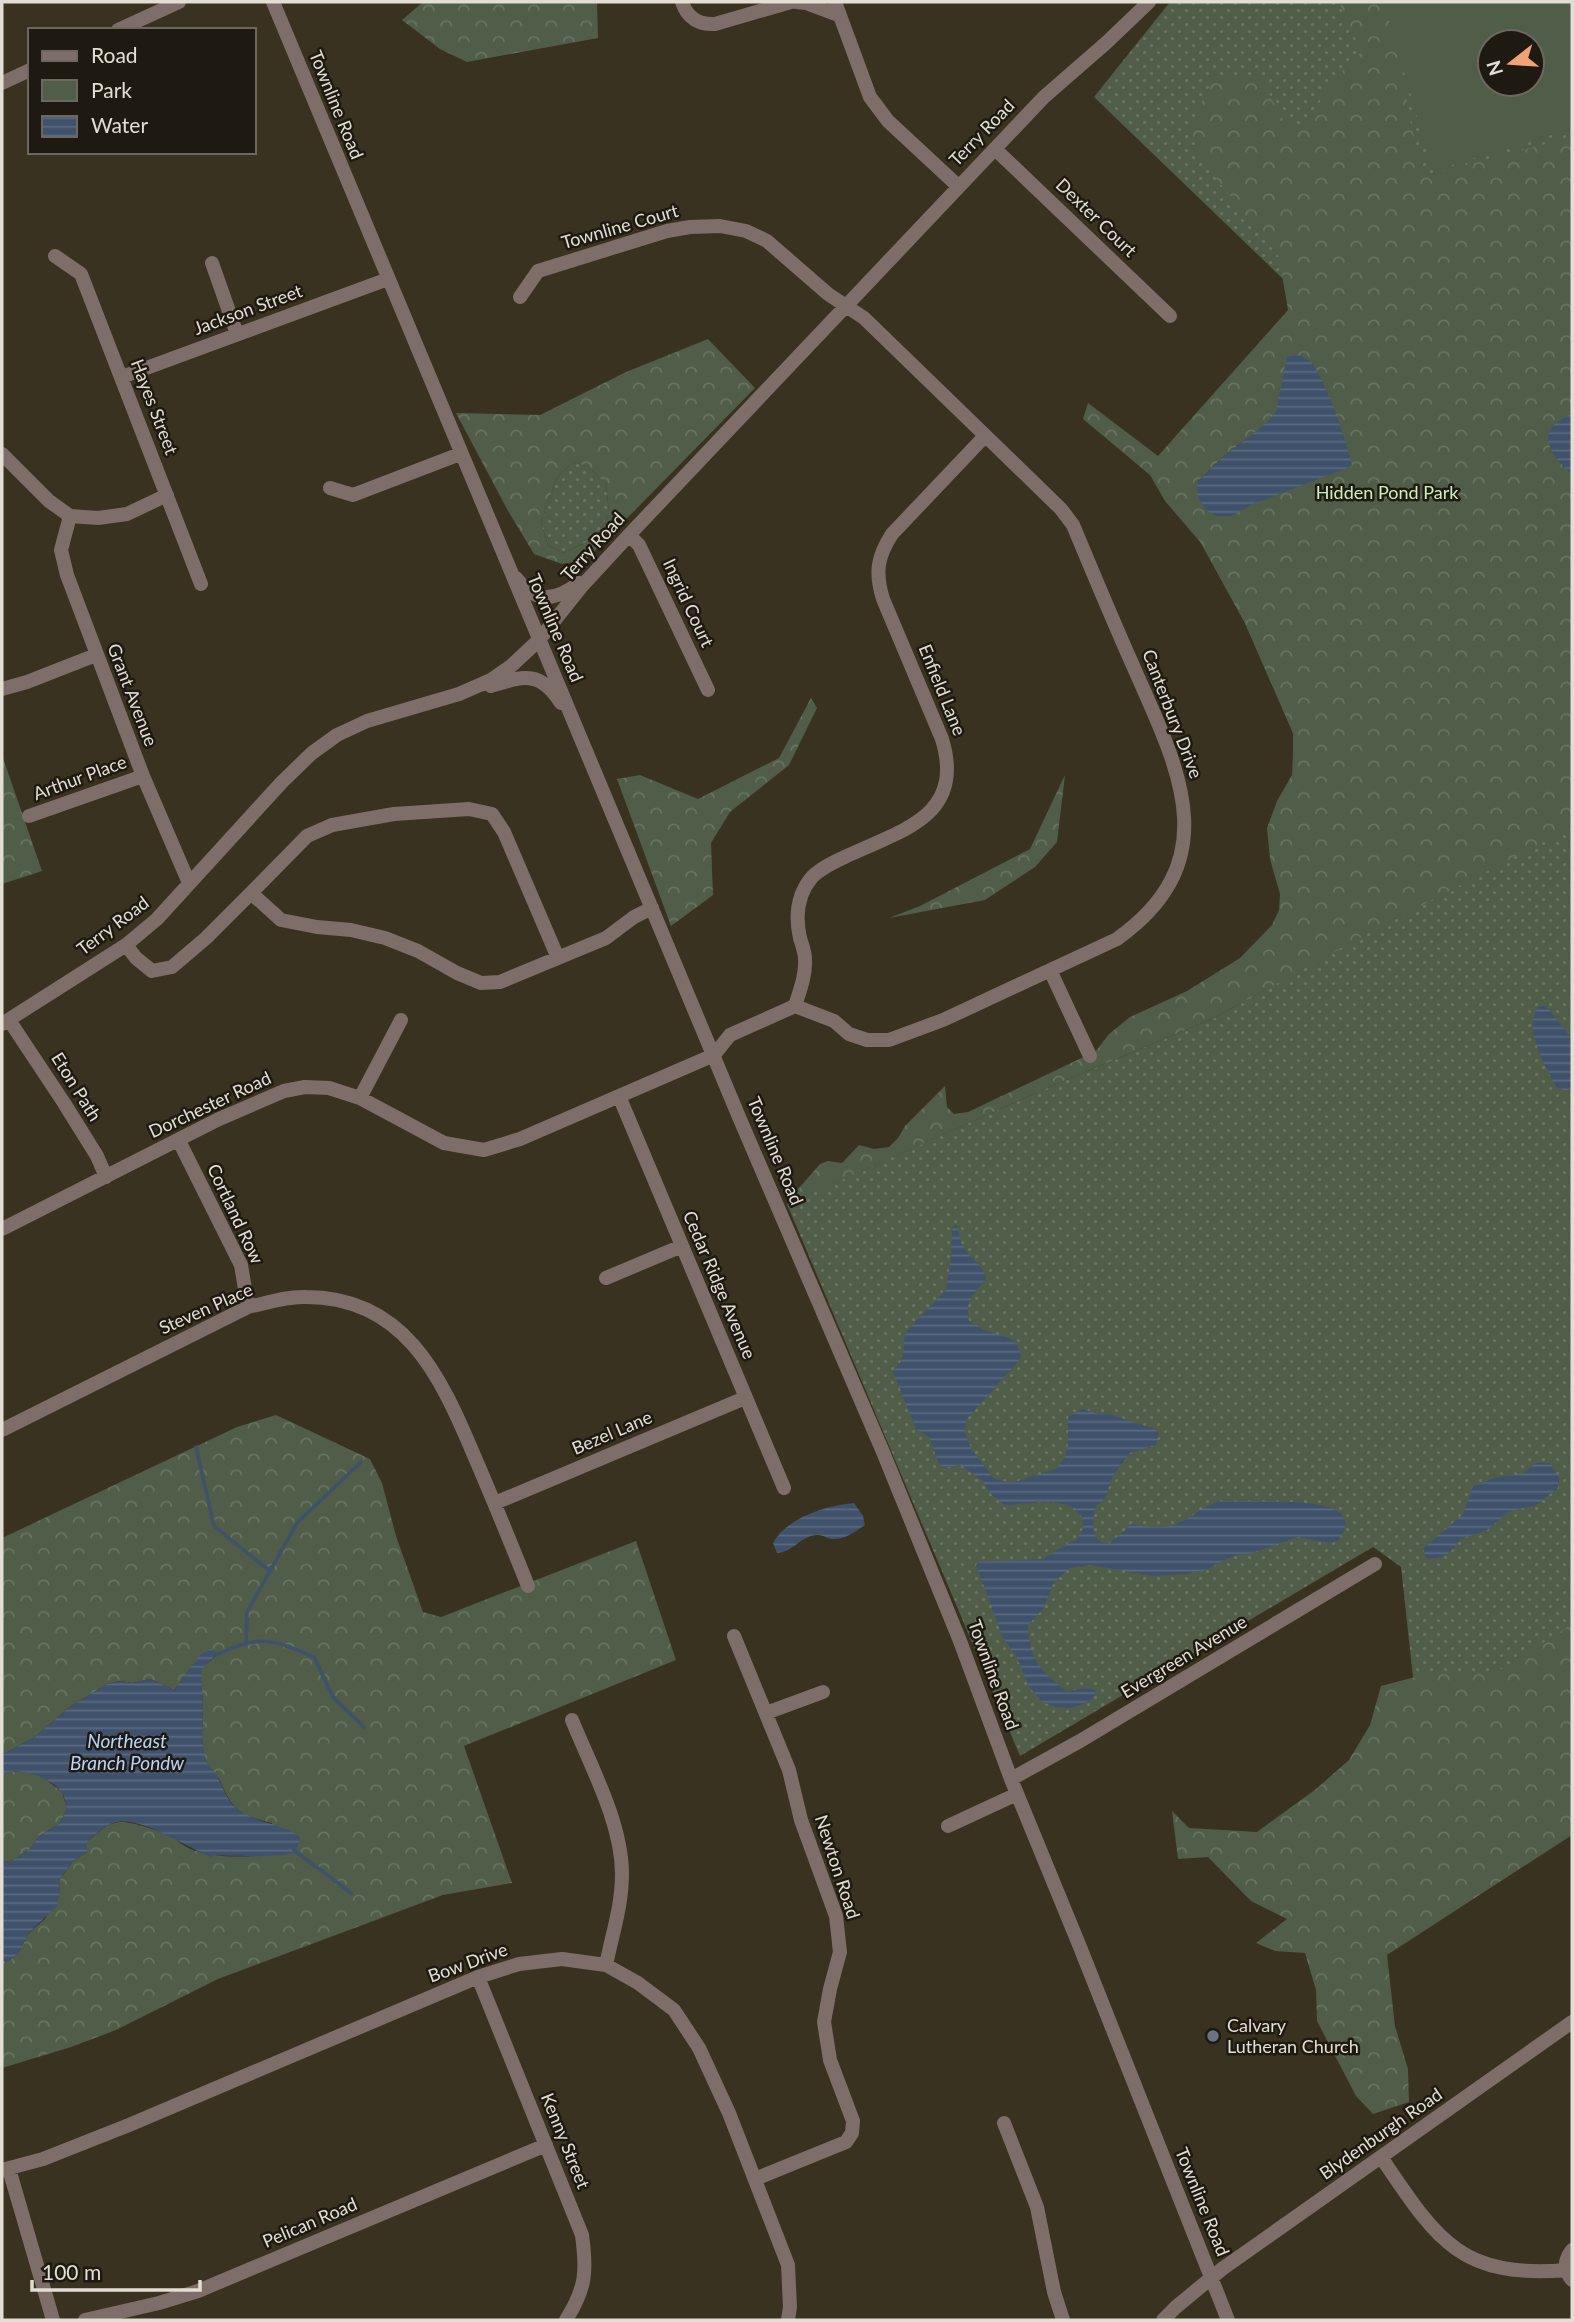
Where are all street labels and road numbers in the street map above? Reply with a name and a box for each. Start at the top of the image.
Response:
street label: Townline Road [305,47,369,162]
street label: Terry Road [944,94,1019,170]
street label: Dexter Court [1052,173,1142,262]
street label: Townline Court [559,199,681,253]
street label: Jackson Street [190,279,305,339]
street label: Hayes Street [127,356,183,458]
street label: Terry Road [556,508,629,585]
street label: Ingrid Court [659,555,719,651]
street label: Townline Road [523,570,589,685]
street label: Grant Avenue [103,640,163,749]
street label: Enfield Lane [915,641,971,738]
street label: Canterbury Drive [1138,646,1208,781]
street label: Arthur Place [30,750,129,804]
street label: Terry Road [72,891,153,959]
street label: Eton Path [47,1048,107,1125]
street label: Dorchester Road [145,1066,274,1142]
street label: Townline Road [743,1093,809,1208]
street label: Cortland Row [203,1160,269,1267]
street label: Cedar Ridge Avenue [679,1207,761,1362]
street label: Steven Place [155,1278,256,1339]
street label: Bezel Lane [568,1405,655,1459]
street label: Evergreen Avenue [1117,1610,1250,1702]
street label: Townline Road [964,1617,1024,1733]
street label: Newton Road [811,1812,865,1922]
street label: Bow Drive [425,1938,510,1987]
street label: Blydenburgh Road [1315,2083,1446,2184]
street label: Kenny Street [537,2089,595,2192]
street label: Townline Road [1171,2144,1235,2259]
street label: Pelican Road [259,2192,360,2252]

